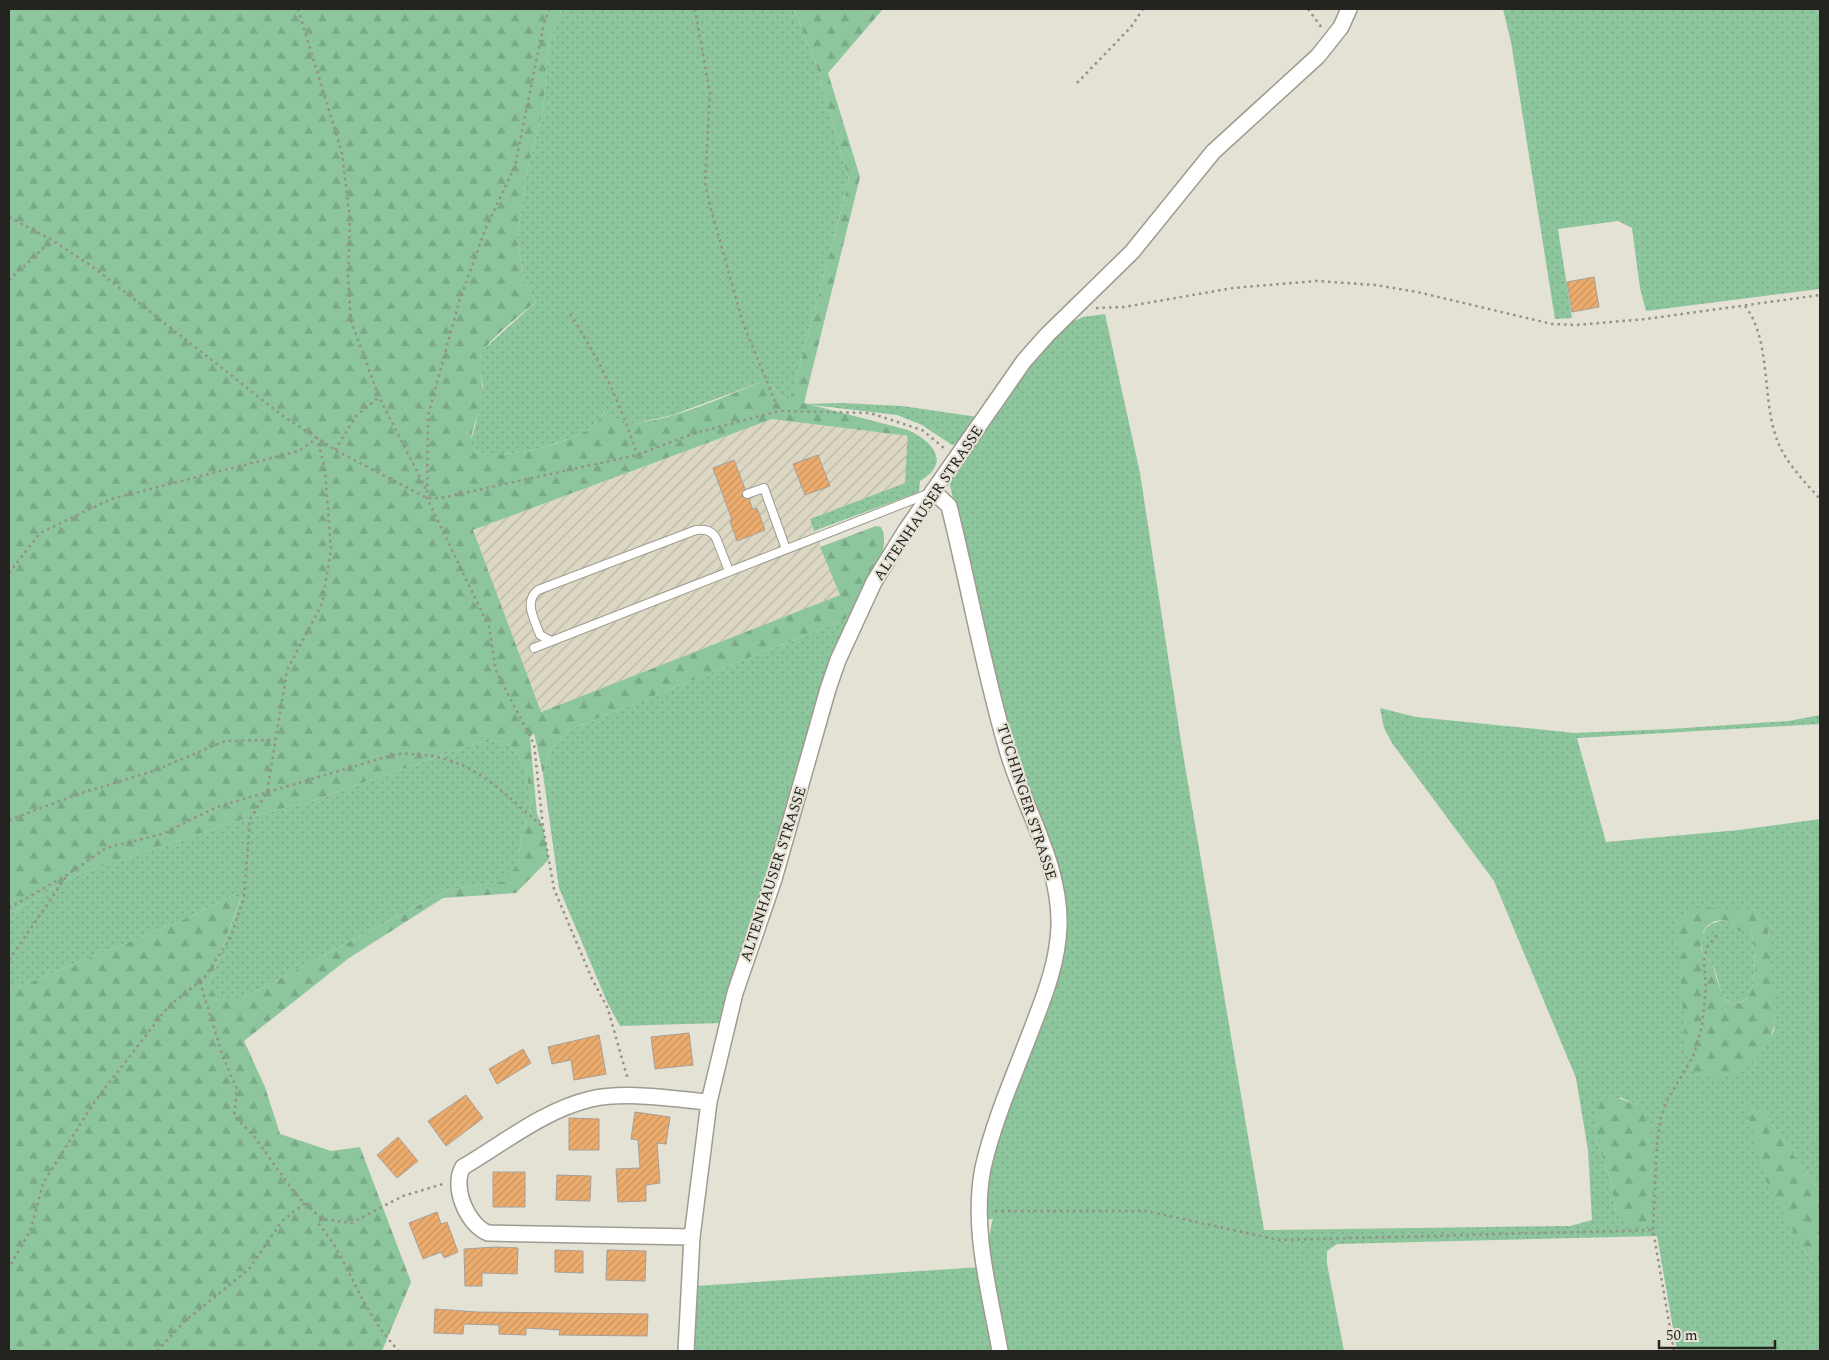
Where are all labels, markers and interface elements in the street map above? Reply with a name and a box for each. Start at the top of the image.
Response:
street label: ALTENHAUSER STRASSE [868,421,989,586]
street label: TUCHINGER STRASSE [990,721,1063,883]
street label: ALTENHAUSER STRASSE [734,784,813,965]
scale bar [1659,1318,1775,1350]
text: 50 m [1666,1324,1698,1347]

